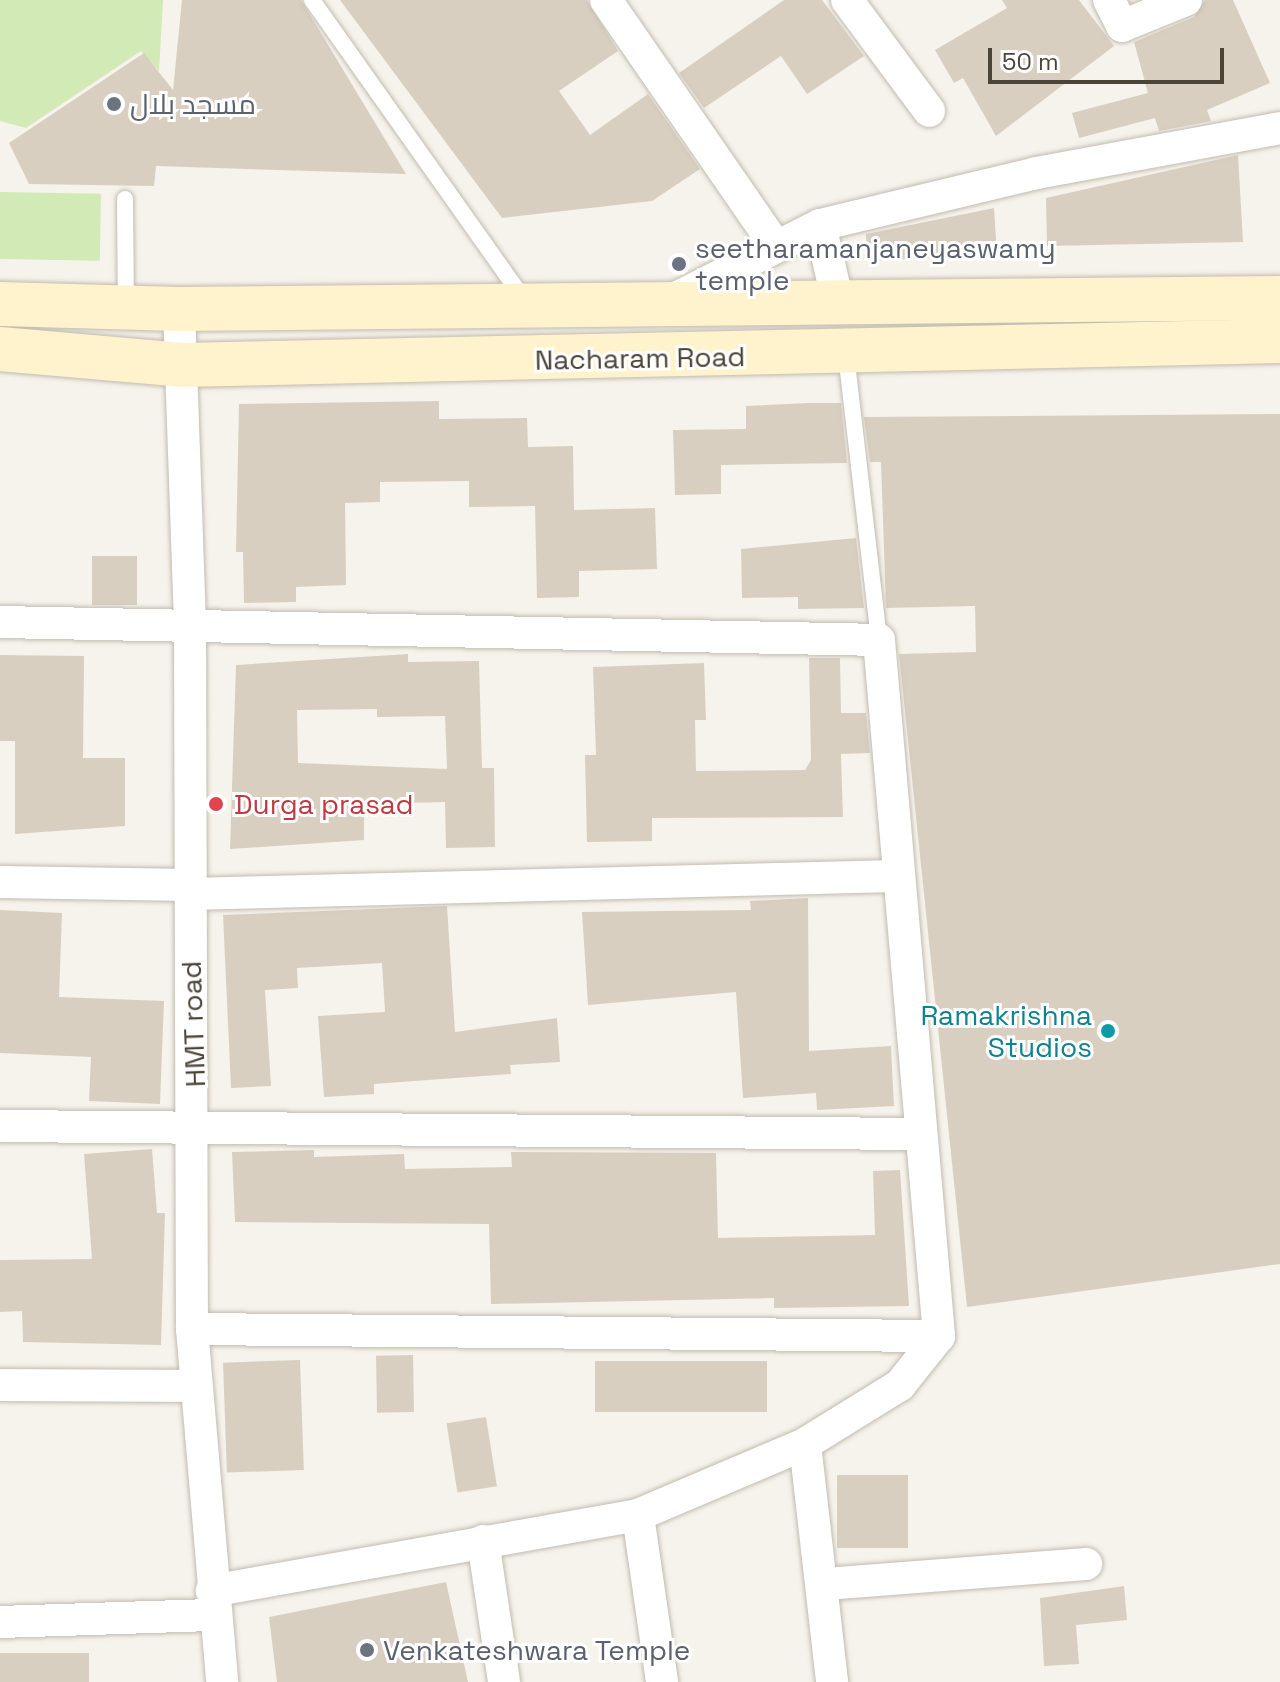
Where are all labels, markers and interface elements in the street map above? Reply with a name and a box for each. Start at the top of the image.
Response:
scale bar [992,32,1228,82]
text: 50 m [1002,46,1059,77]
place label: مسجد بلال [130,87,256,121]
marker: مسجد بلال [105,95,123,113]
place label: seetharamanjaneyaswamy temple [695,231,1056,297]
marker: seetharamanjaneyaswamy temple [670,255,688,273]
street label: Nacharam Road [534,339,746,377]
place label: Durga prasad [234,787,414,821]
marker: Durga prasad [205,793,227,815]
street label: HMT road [174,960,212,1088]
place label: Ramakrishna Studios [920,998,1092,1064]
marker: Ramakrishna Studios [1099,1022,1117,1040]
place label: Venkateshwara Temple [383,1633,691,1667]
marker: Venkateshwara Temple [358,1641,376,1659]

